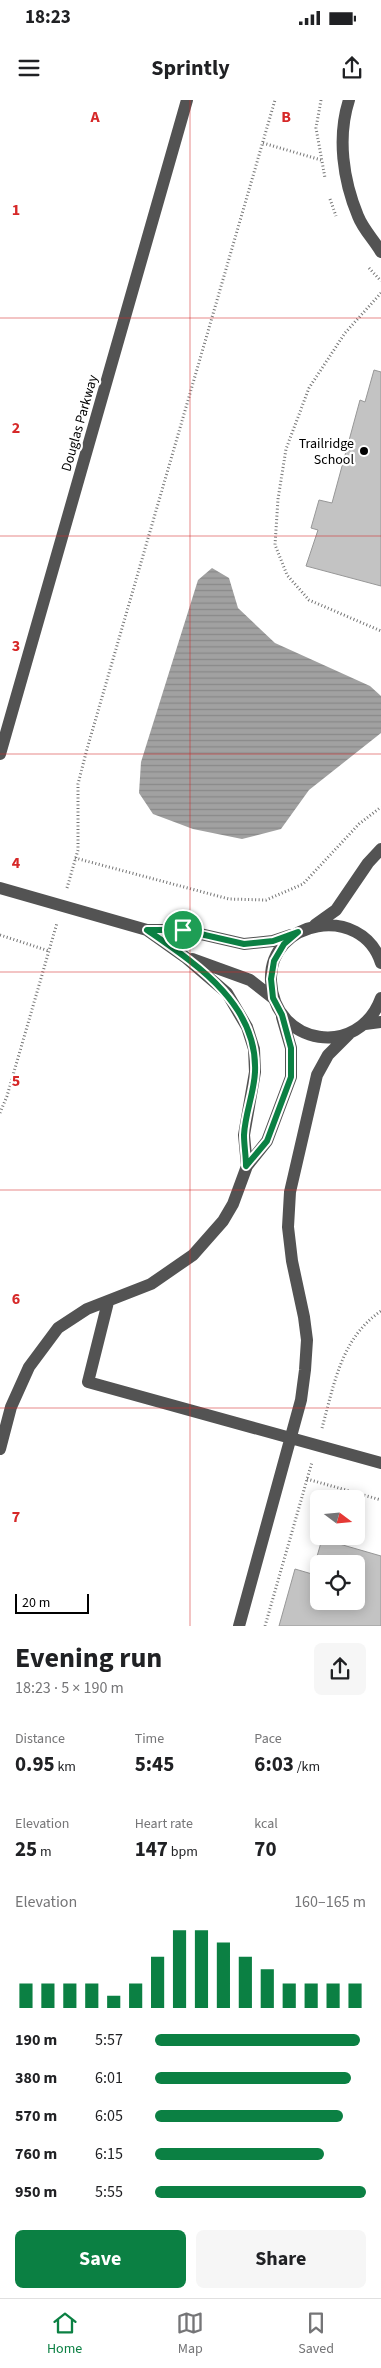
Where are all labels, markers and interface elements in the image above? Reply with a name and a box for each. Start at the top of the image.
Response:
text: 18:23 [25,4,71,31]
text: Sprintly [151,52,230,84]
icon: menu [15,54,43,82]
icon: share [338,54,366,82]
text: A [89,106,100,128]
text: B [281,106,291,128]
text: 1 [12,199,20,221]
street label: Douglas Parkway [57,372,103,474]
text: 2 [12,417,20,439]
place label: Trailridge School [299,434,354,470]
marker: Trailridge School [358,445,370,457]
text: 3 [12,635,20,657]
text: 4 [12,852,21,874]
pin [162,909,204,951]
icon: arrive [169,916,197,944]
text: 5 [12,1070,20,1092]
text: 6 [12,1288,20,1310]
north arrow [310,1490,365,1545]
map controls [310,1490,365,1610]
text: 7 [12,1506,20,1528]
button: locate [310,1555,365,1610]
scale bar [15,1590,89,1614]
text: 20 m [22,1593,50,1613]
text: Evening run [15,1638,162,1678]
button: share [314,1643,366,1695]
text: 18:23 · 5 × 190 m [15,1677,124,1699]
text: Distance [15,1729,65,1749]
text: Time [135,1729,164,1749]
text: Pace [254,1729,282,1749]
text: 0.95 [15,1749,55,1779]
text: 5:45 [135,1749,174,1779]
text: 6:03 [254,1749,294,1779]
text: km [55,1757,76,1777]
text: /km [294,1757,320,1777]
text: Elevation [15,1814,70,1834]
text: Heart rate [135,1814,193,1834]
text: kcal [254,1814,278,1834]
text: 25 [15,1834,37,1864]
text: 147 [135,1834,168,1864]
text: 70 [254,1834,277,1864]
text: m [37,1842,52,1862]
text: bpm [168,1842,198,1862]
text: Elevation [15,1891,77,1913]
text: 160–165 m [294,1891,366,1913]
text: 190 m [15,2029,57,2051]
text: 5:57 [95,2029,123,2051]
text: 380 m [15,2067,57,2089]
text: 6:01 [95,2067,123,2089]
text: 570 m [15,2105,57,2127]
text: 6:05 [95,2105,123,2127]
text: 760 m [15,2143,57,2165]
text: 6:15 [95,2143,123,2165]
text: 950 m [15,2181,57,2203]
text: 5:55 [95,2181,123,2203]
button: Save [15,2230,186,2288]
button: Share [196,2230,366,2288]
tab: Home [47,2309,82,2359]
tab: Map [176,2309,204,2359]
tab: Saved [298,2309,334,2359]

